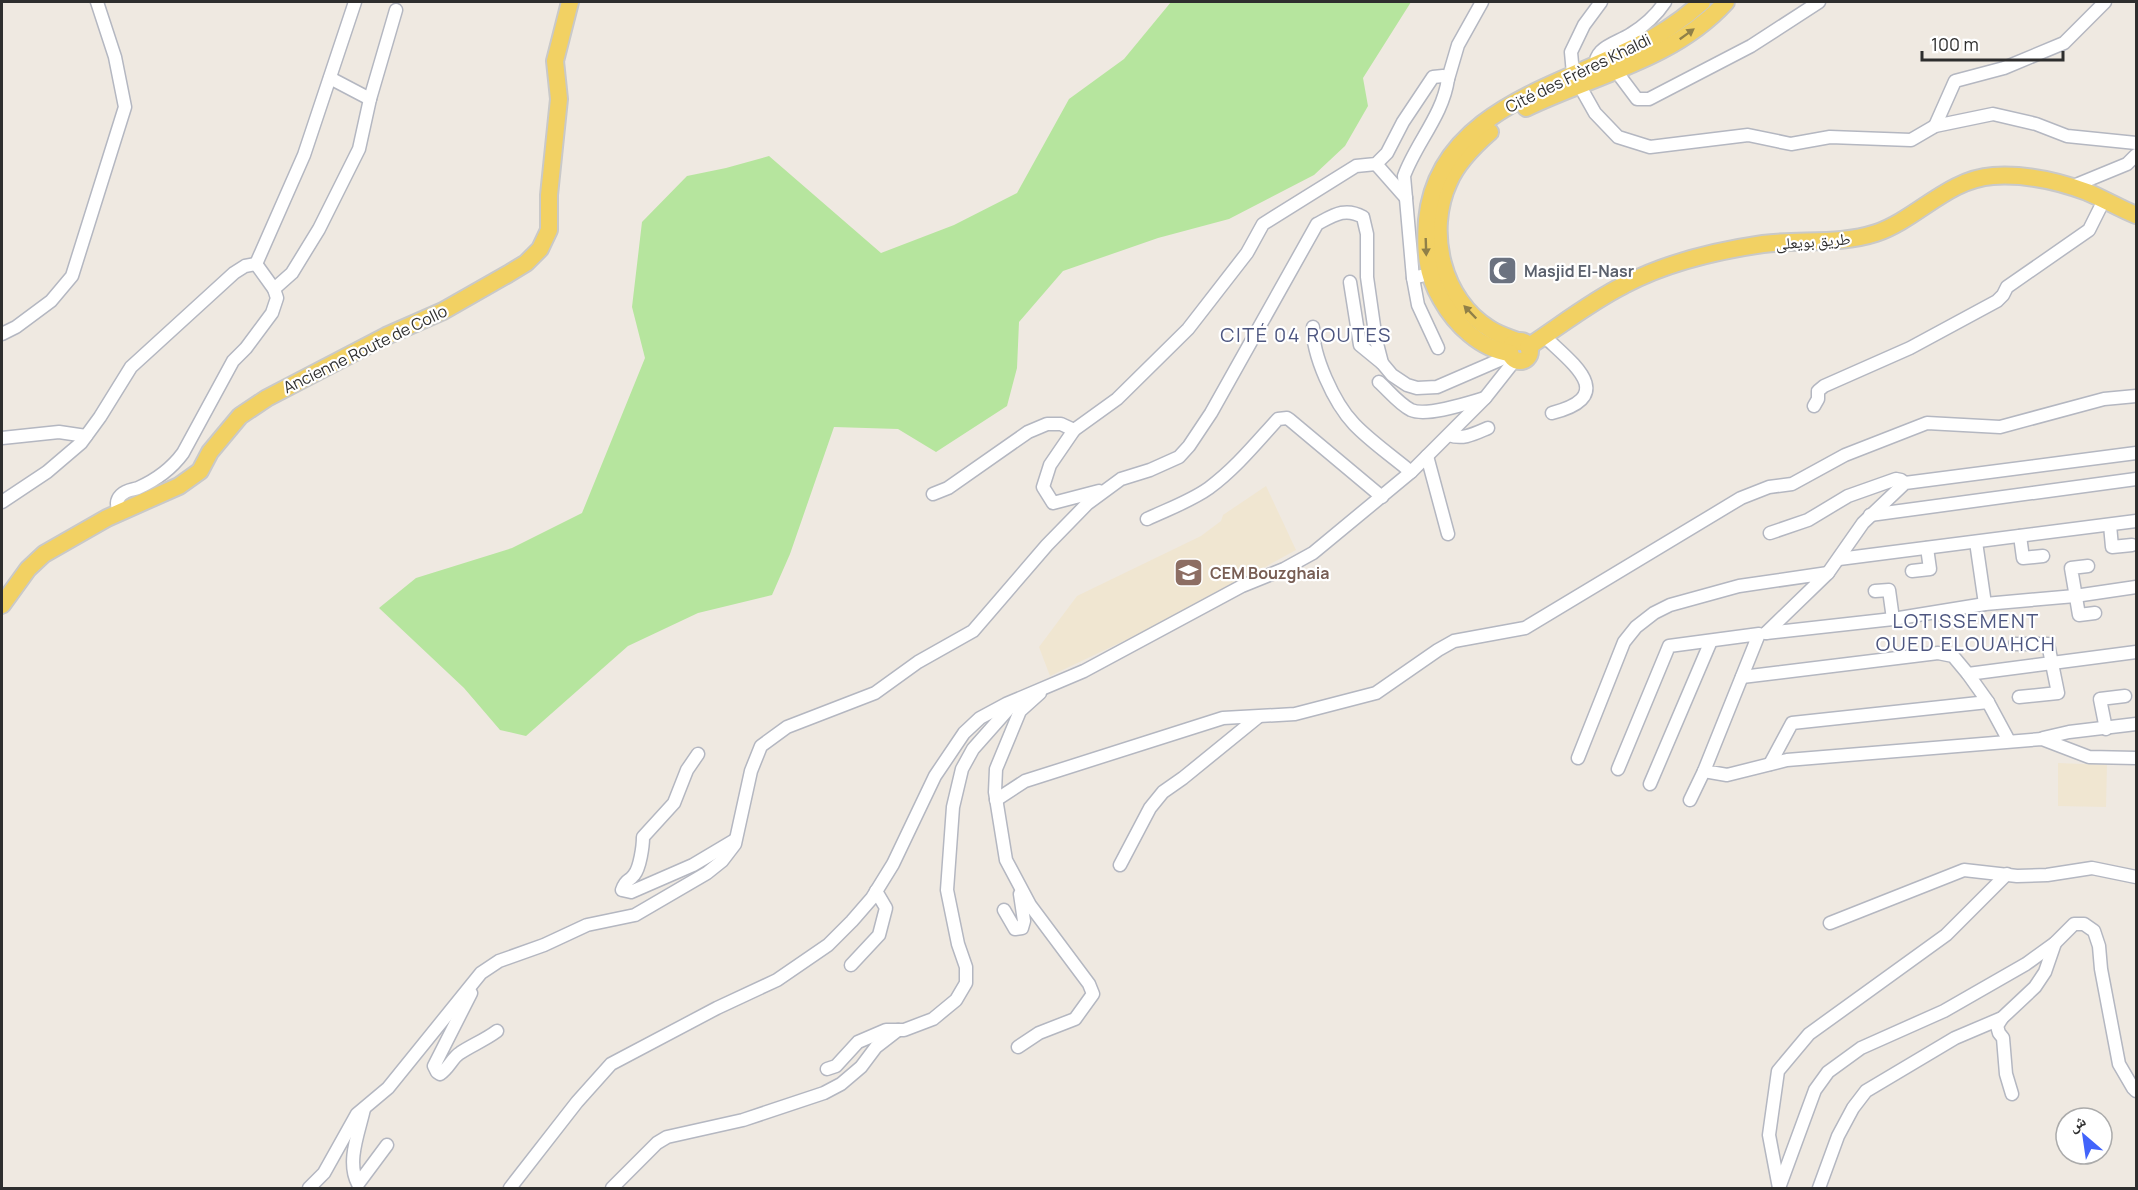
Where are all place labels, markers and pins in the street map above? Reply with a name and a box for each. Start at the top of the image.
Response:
mosque icon: Masjid El-Nasr [1487,255,1519,287]
place label: Masjid El-Nasr [1524,260,1634,282]
school or university icon: CEM Bouzghaia [1173,557,1205,589]
place label: CEM Bouzghaia [1210,562,1329,584]

